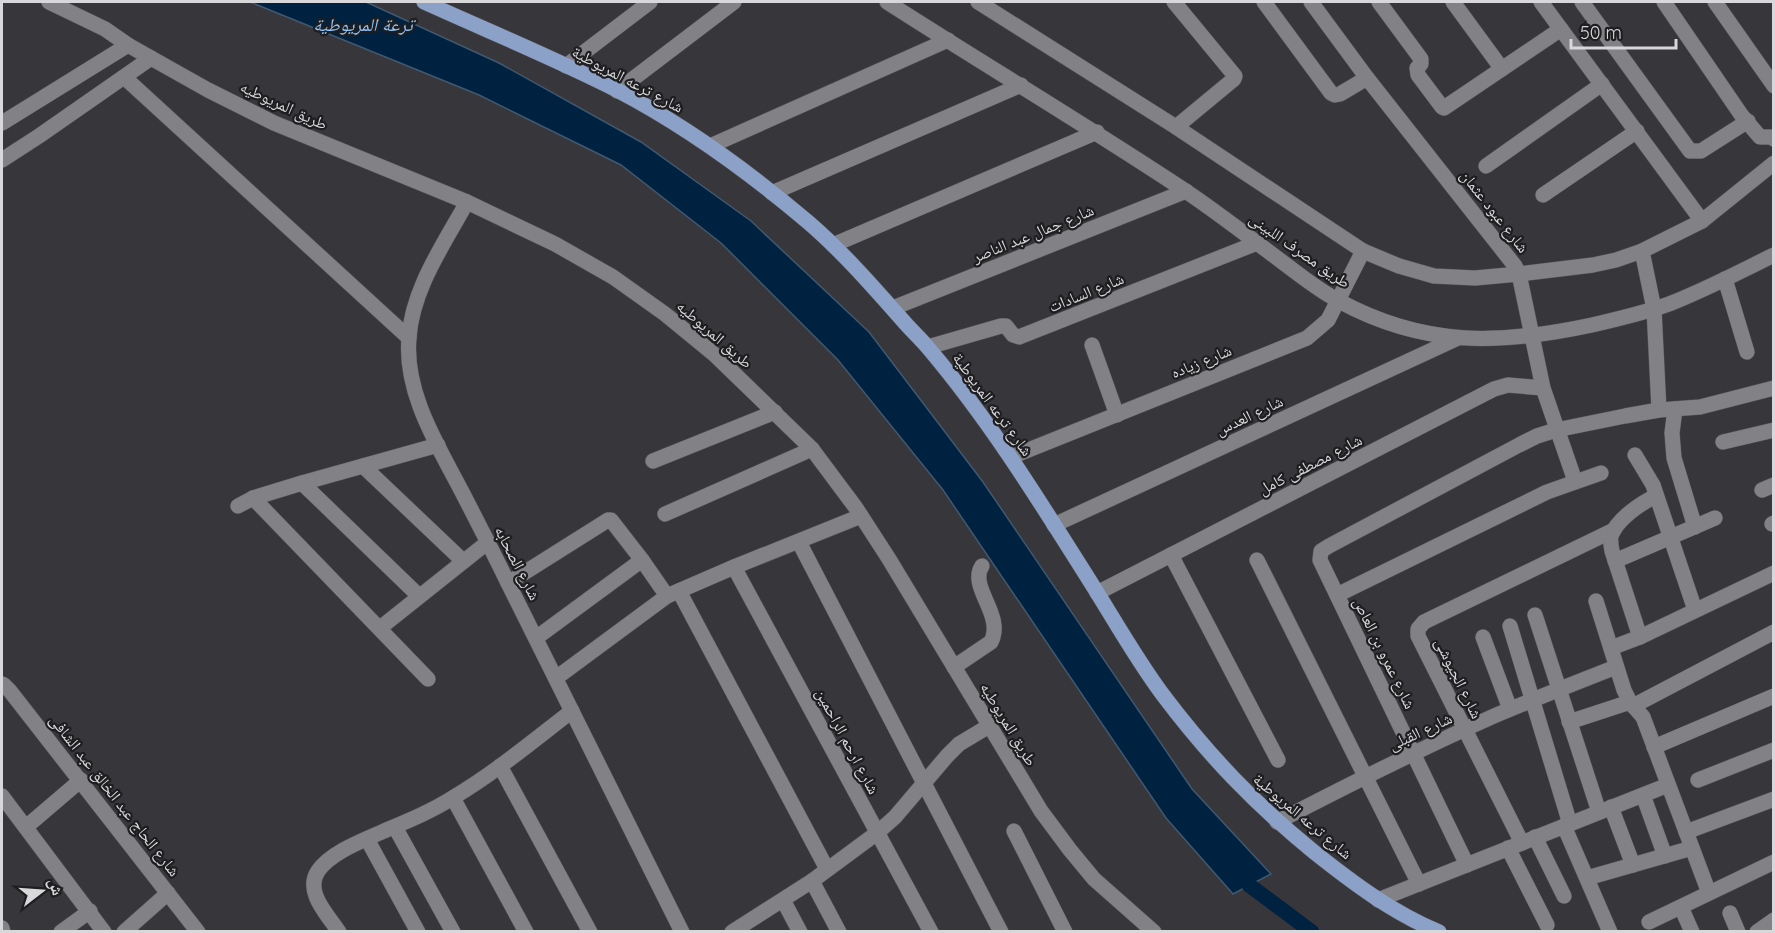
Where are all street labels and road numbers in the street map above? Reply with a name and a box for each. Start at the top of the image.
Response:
street label: شارع ترعه المريوطية [568,41,687,118]
street label: طريق المريوطيه [237,76,331,135]
street label: شارع عبود عثمان [1456,165,1534,257]
street label: شارع جمال عبد الناصر [968,200,1097,268]
street label: طريق مصرف اللبينى [1245,208,1354,293]
street label: شارع السادات [1045,268,1127,317]
street label: طريق المريوطيه [672,296,757,373]
street label: شارع زياده [1168,340,1235,383]
street label: شارع ترعه المريوطية [948,348,1037,460]
street label: شارع العدس [1212,391,1286,440]
street label: شارع مصطفى كامل [1255,429,1366,500]
street label: شارع الصحابه [490,522,545,604]
street label: شارع عمرو بن العاص [1349,594,1421,712]
street label: شارع الجيوشى [1430,634,1487,722]
street label: طريق المريوطيه [975,679,1042,770]
street label: شارع ارحم الراحمين [811,685,884,798]
street label: شارع القبلى [1385,708,1455,755]
street label: شارع الحاج عبد الخالق عبد الشافى [45,710,184,881]
street label: شارع ترعه المريوطية [1249,769,1357,864]

